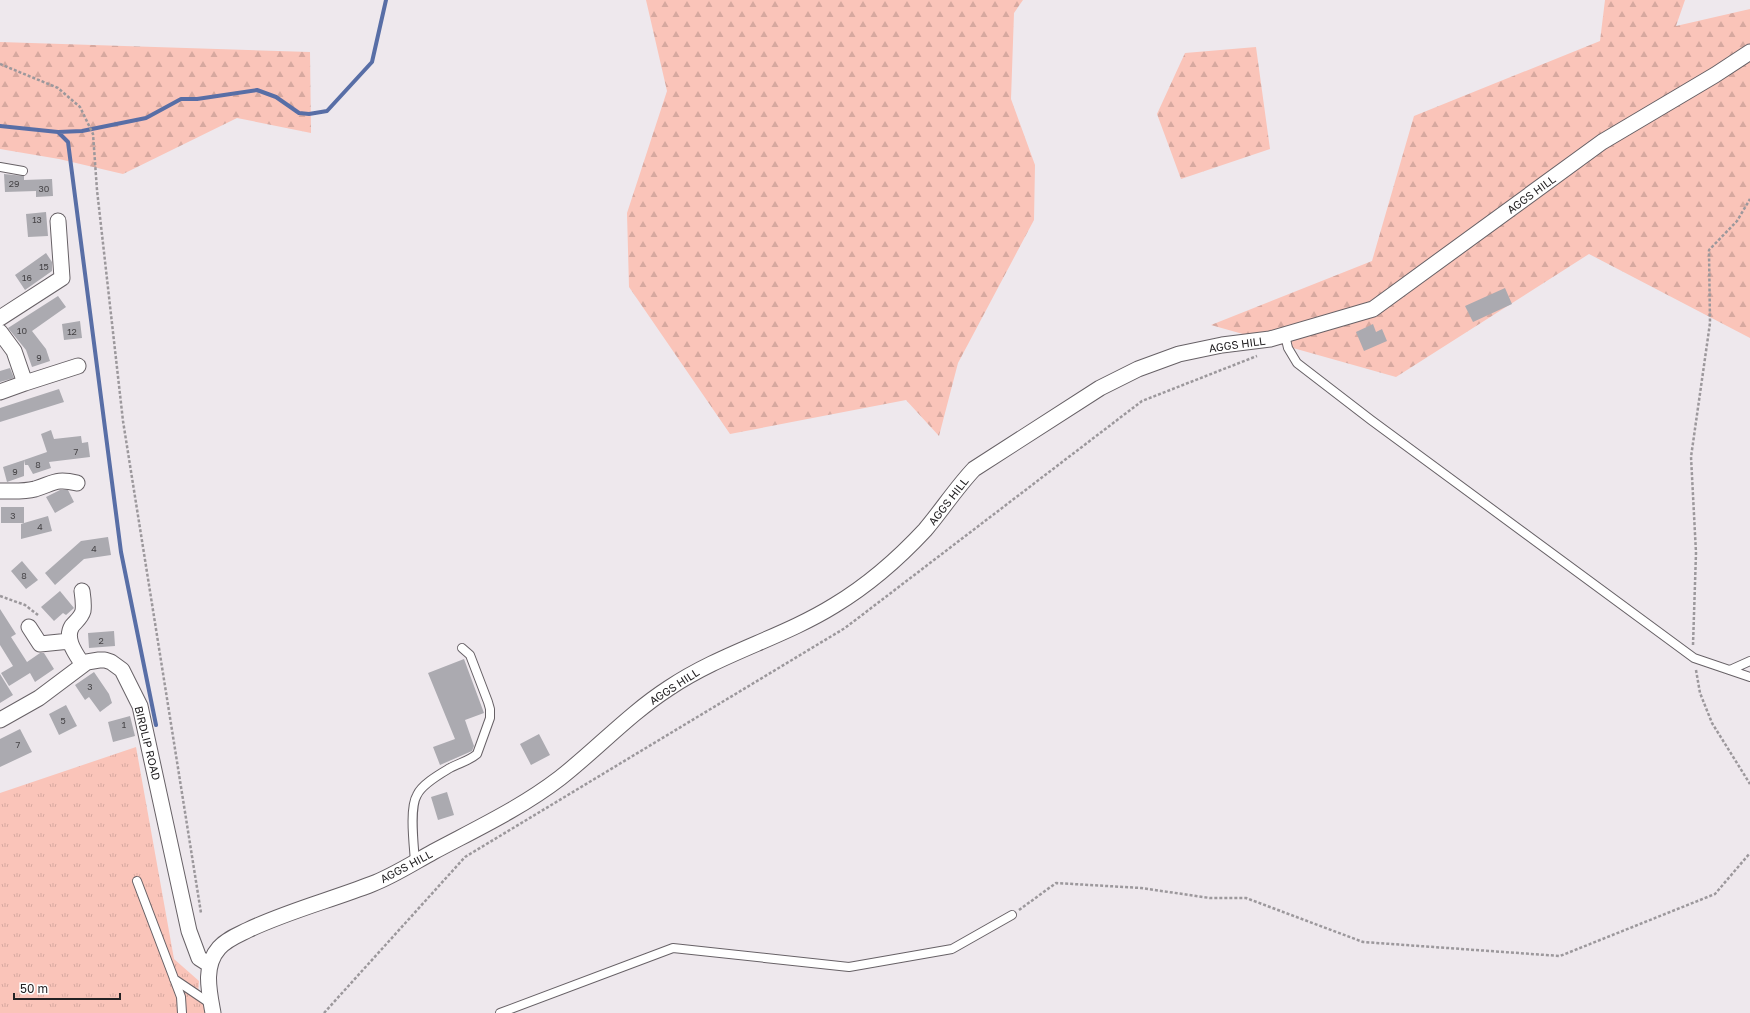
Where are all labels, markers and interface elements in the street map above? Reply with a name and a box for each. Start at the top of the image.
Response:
street label: AGGS HILL [1504,172,1558,216]
house number: 29 [9,178,19,189]
house number: 30 [39,183,50,194]
house number: 13 [32,214,42,225]
house number: 15 [39,261,49,272]
house number: 16 [22,272,32,283]
house number: 10 [17,325,27,336]
house number: 12 [67,326,77,337]
street label: AGGS HILL [1208,334,1267,354]
house number: 9 [36,352,42,363]
house number: 7 [74,446,79,457]
house number: 8 [35,459,41,470]
house number: 9 [12,466,18,477]
street label: AGGS HILL [925,474,971,527]
house number: 3 [10,510,16,521]
house number: 4 [37,521,43,532]
house number: 4 [91,543,97,554]
house number: 8 [21,570,27,581]
house number: 2 [98,635,104,646]
street label: AGGS HILL [647,665,702,707]
house number: 3 [87,681,93,692]
street label: BIRDLIP ROAD [132,704,164,782]
house number: 5 [60,715,66,726]
house number: 1 [122,719,127,730]
house number: 7 [16,739,21,750]
street label: AGGS HILL [378,847,435,885]
scale bar [14,975,120,1001]
text: 50 m [20,981,48,996]

